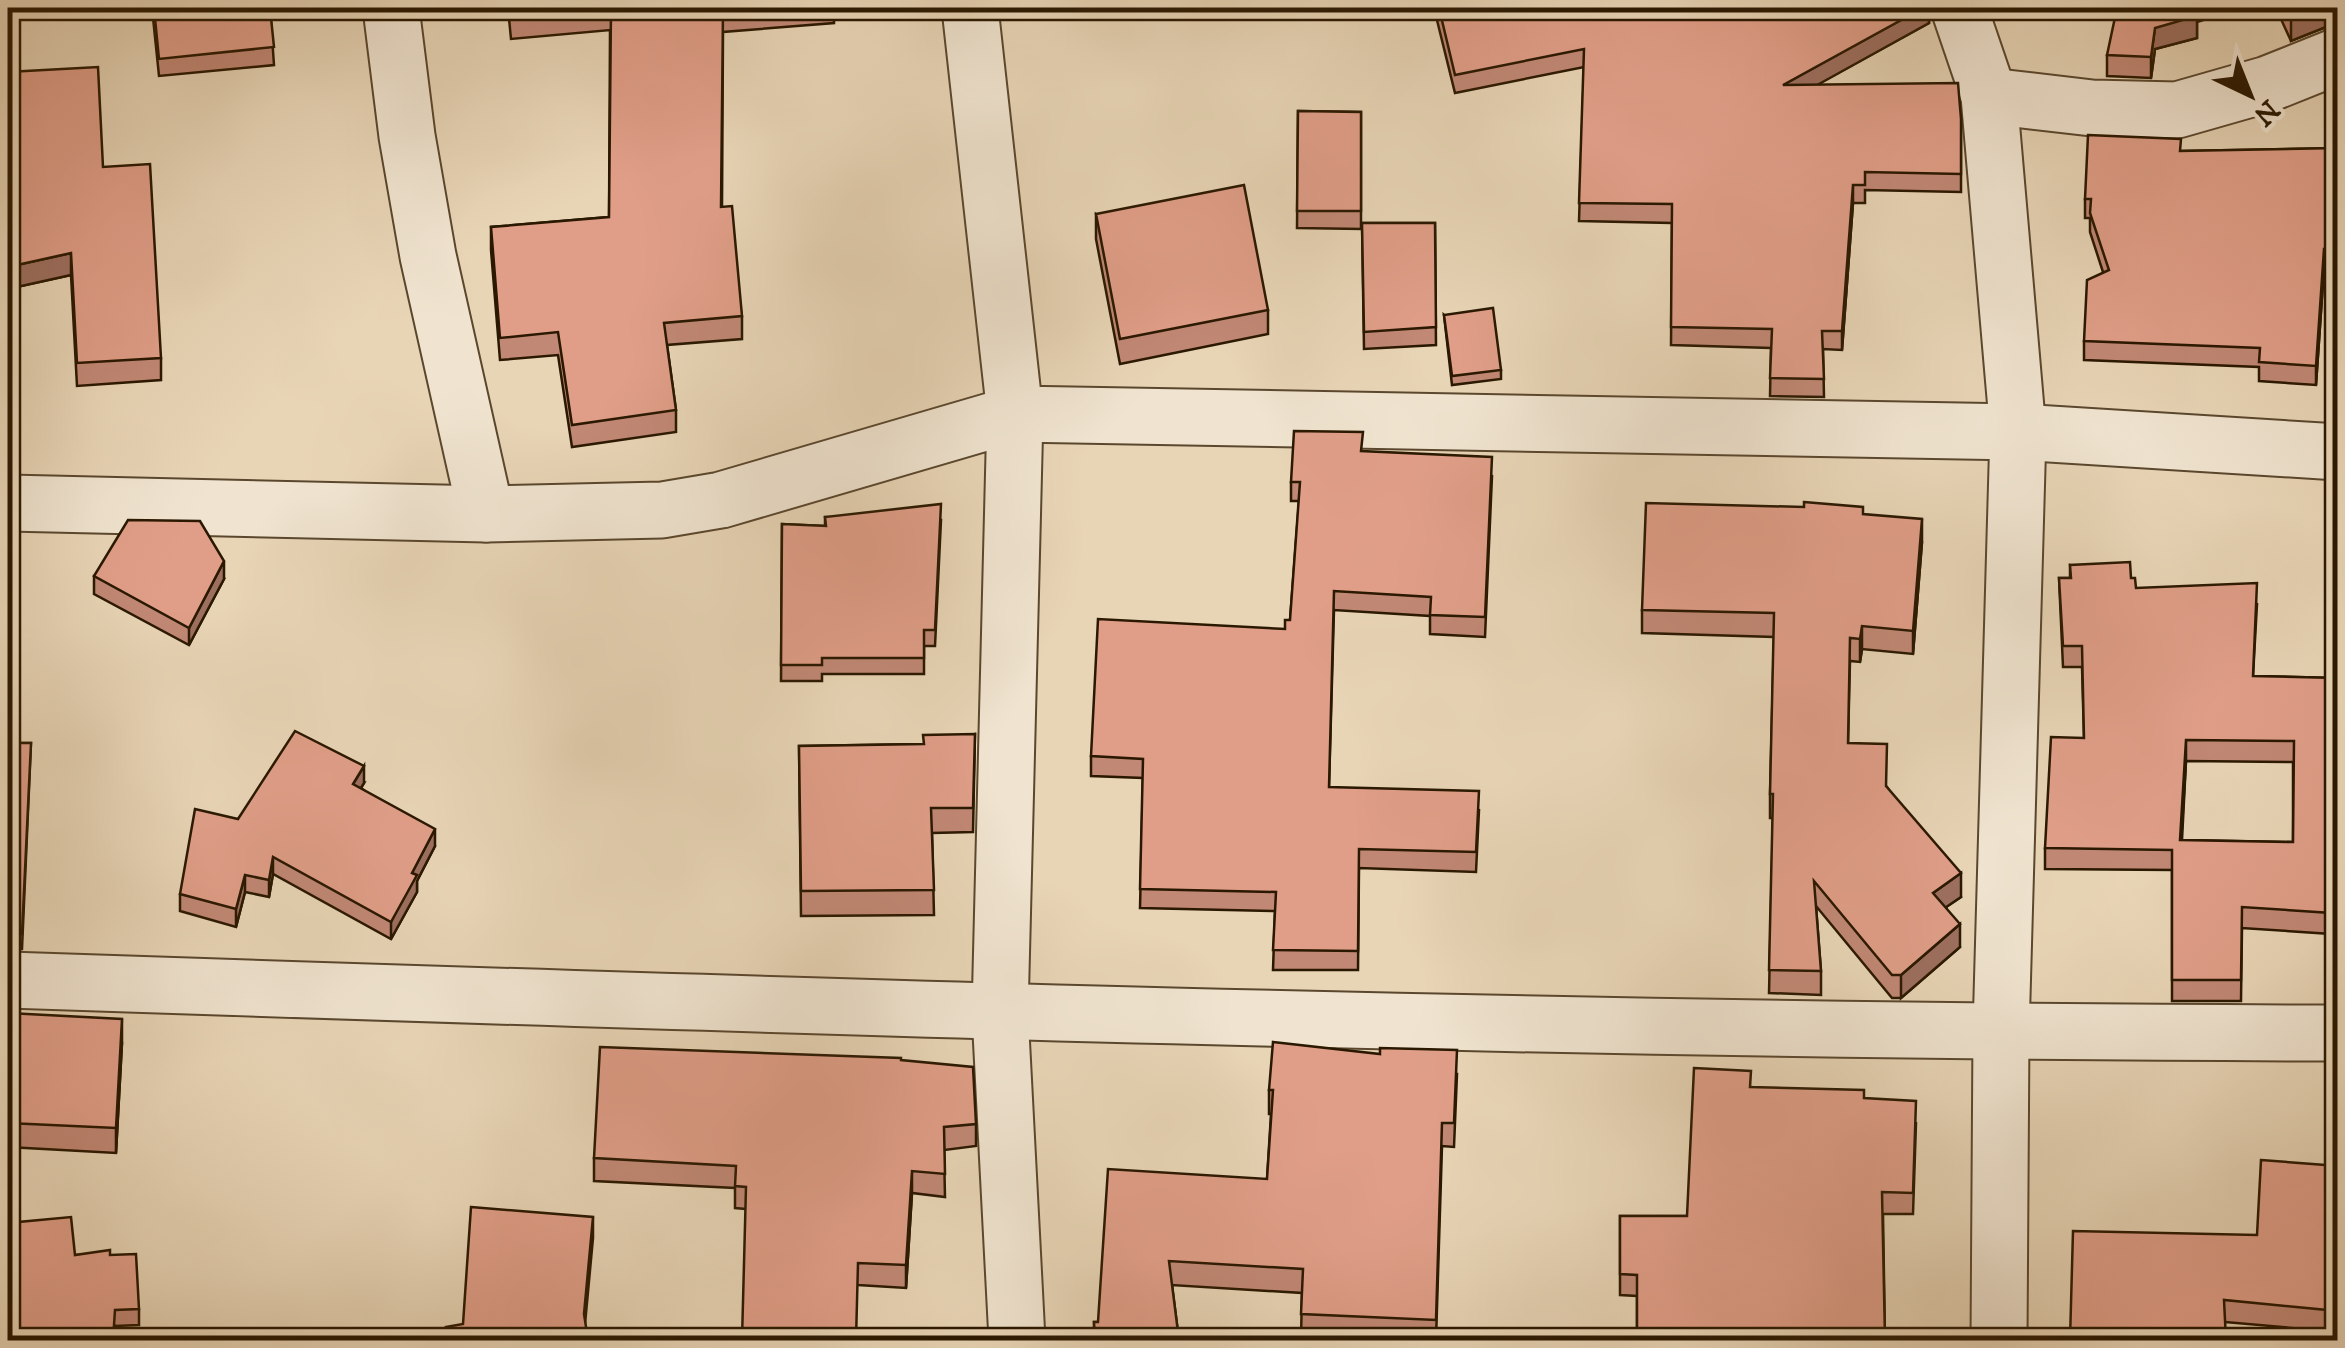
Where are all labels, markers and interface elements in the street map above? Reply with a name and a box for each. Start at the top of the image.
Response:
north arrow [2200,45,2300,145]
text: N [2246,92,2286,133]

